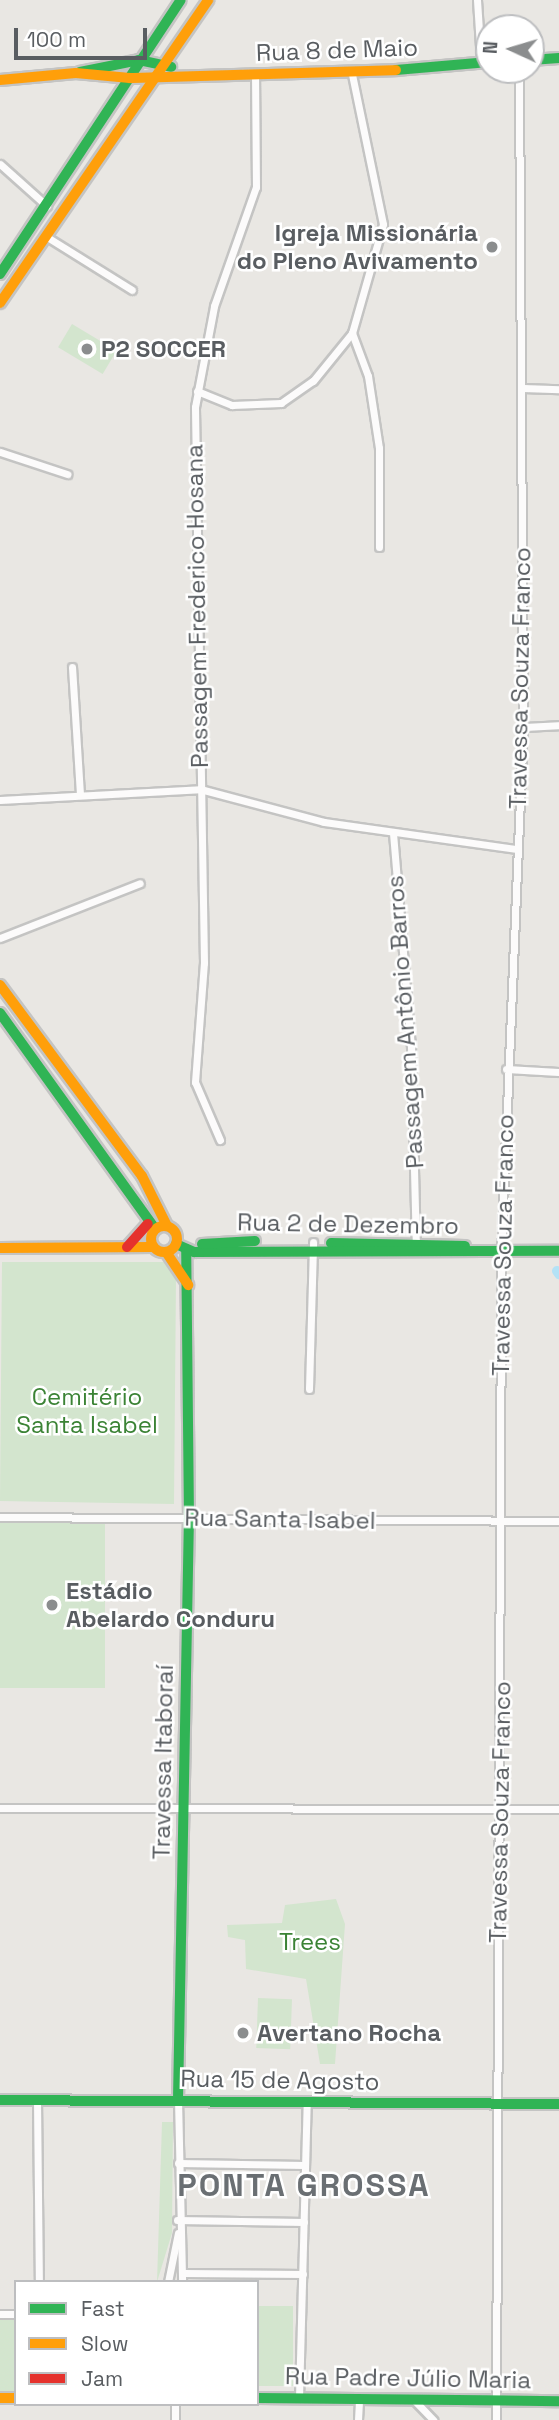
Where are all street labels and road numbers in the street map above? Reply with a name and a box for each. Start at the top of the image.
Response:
street label: Rua 8 de Maio [256,33,418,67]
street label: Passagem Frederico Hosana [180,444,214,768]
street label: Travessa Souza Franco [503,547,537,809]
street label: Passagem Antônio Barros [380,874,430,1170]
street label: Travessa Souza Franco [486,1114,520,1376]
street label: Rua 2 de Dezembro [237,1208,459,1240]
street label: Rua Santa Isabel [184,1503,376,1535]
street label: Travessa Itaboraí [147,1664,179,1860]
street label: Travessa Souza Franco [483,1681,517,1943]
street label: Rua 15 de Agosto [180,2064,380,2096]
street label: Rua Padre Júlio Maria [285,2361,531,2395]

